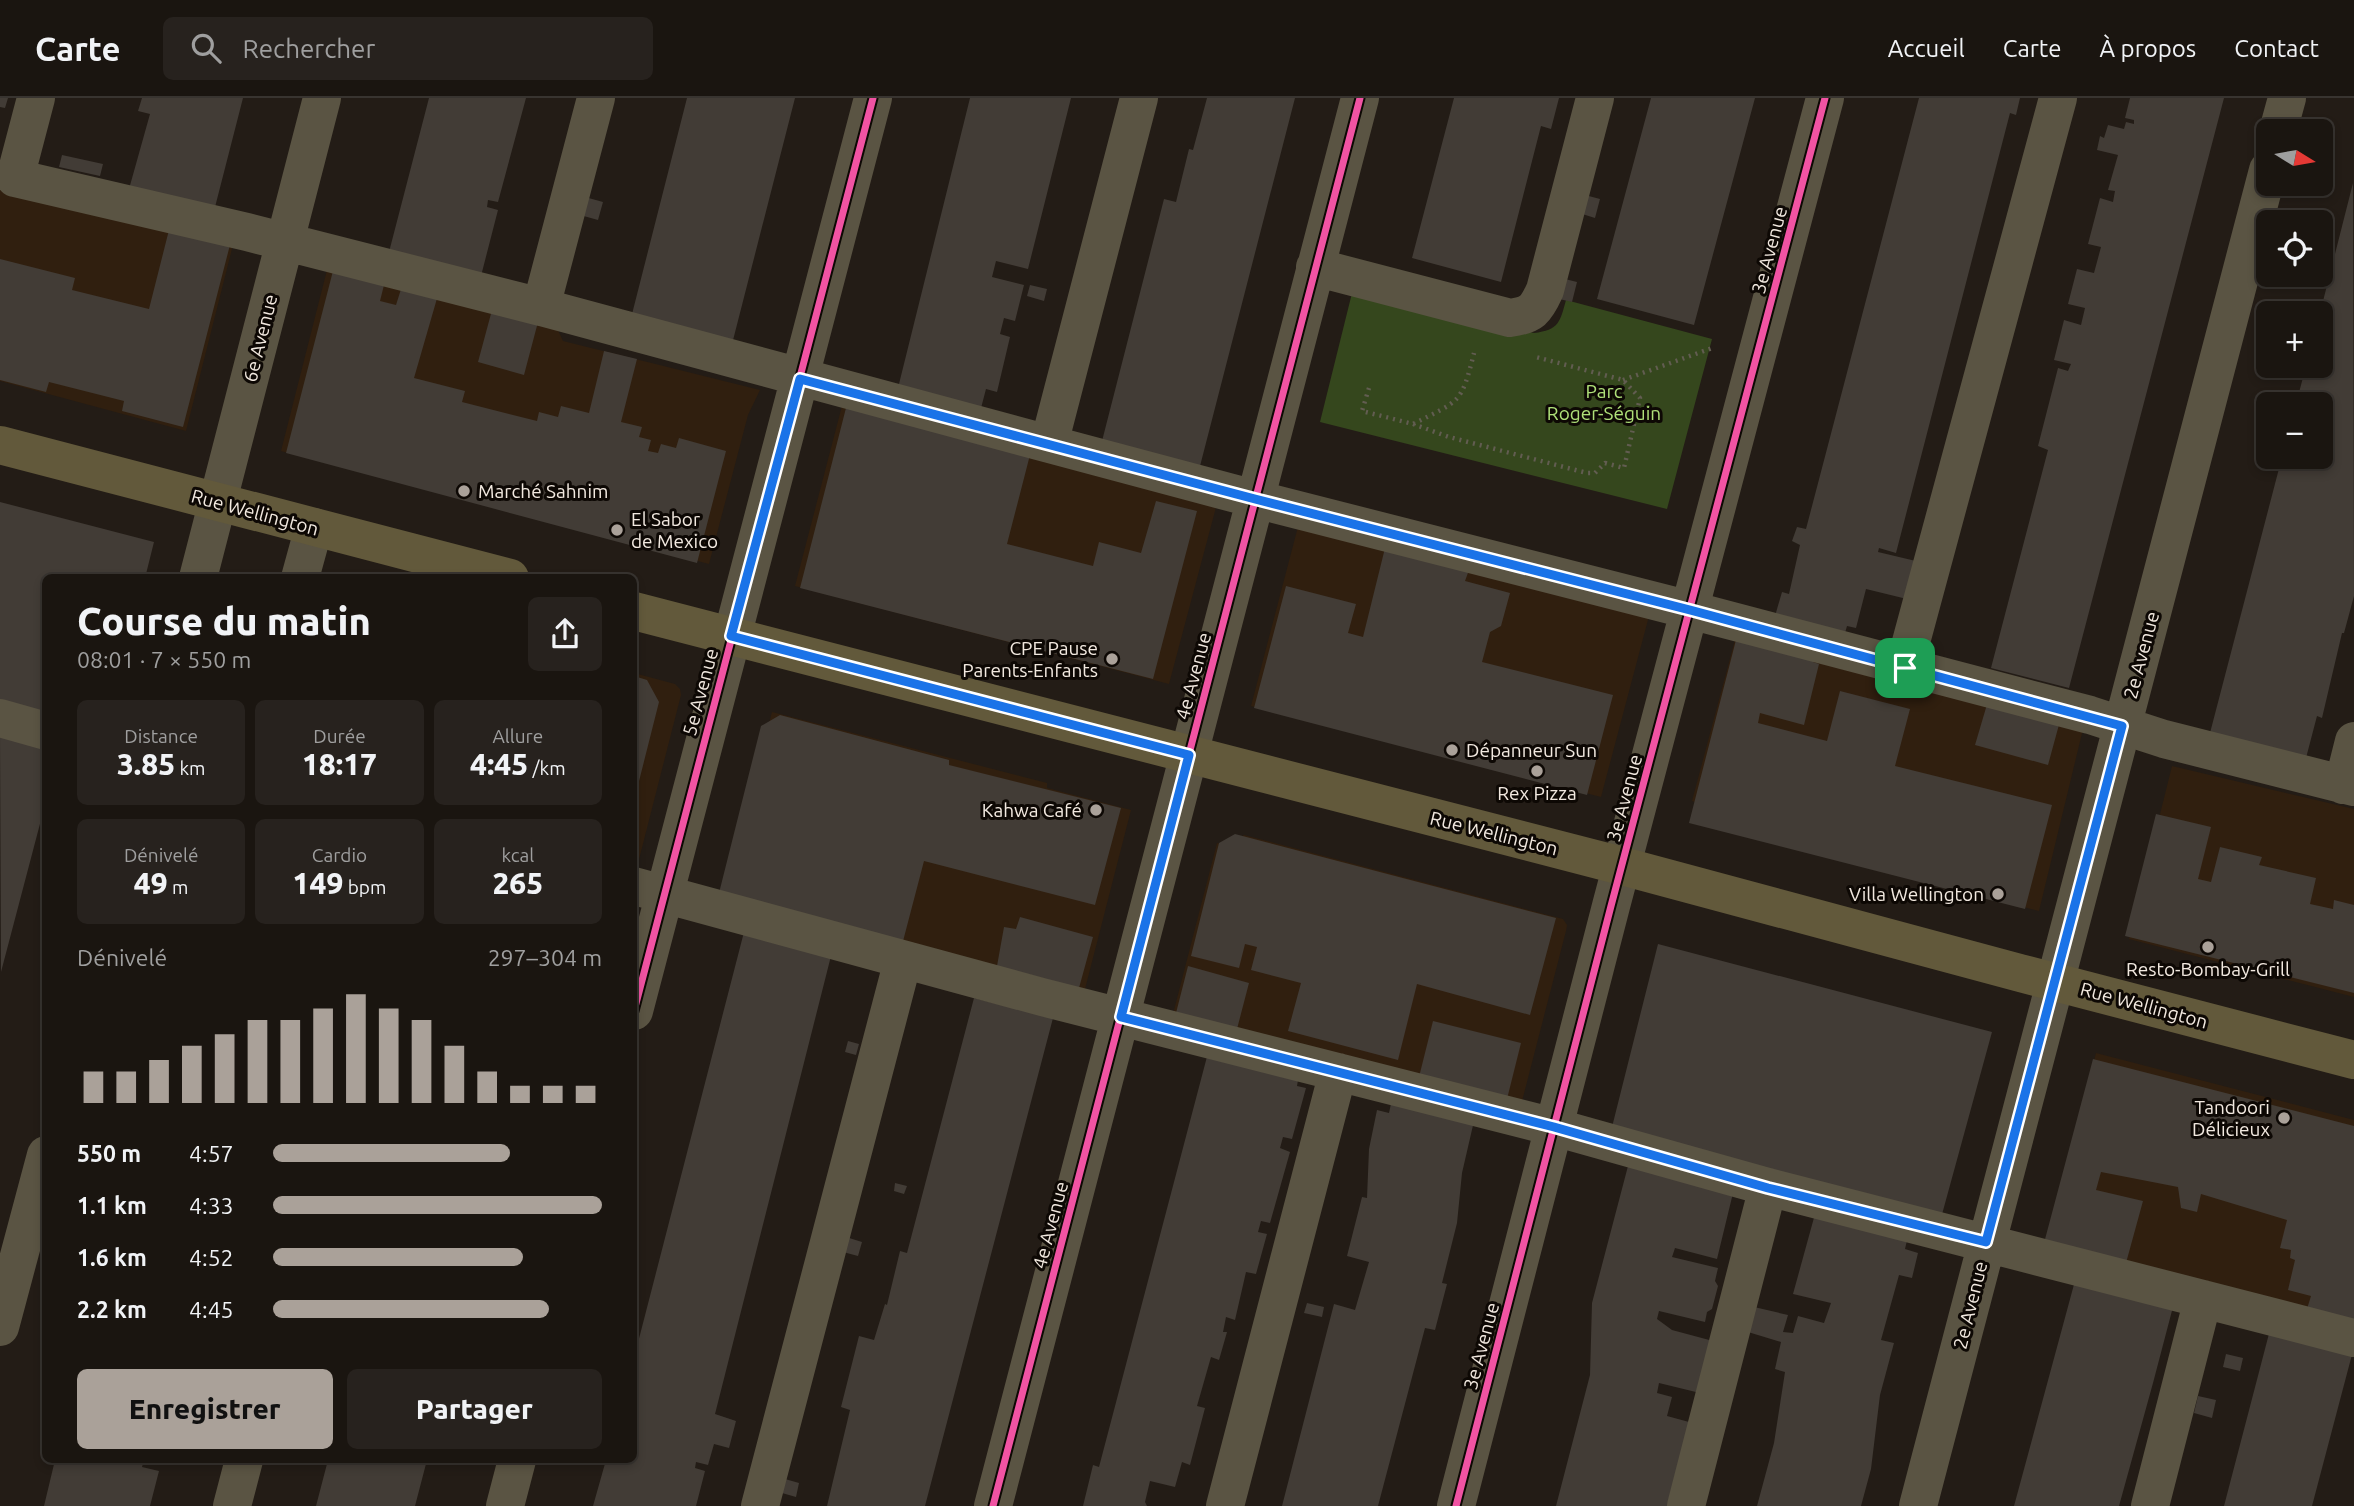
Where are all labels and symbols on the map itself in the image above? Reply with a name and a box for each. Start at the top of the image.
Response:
north arrow [2256,119,2333,196]
street label: 3e Avenue [1747,204,1791,296]
street label: 6e Avenue [238,292,282,384]
park label: Parc Roger-Séguin [1547,380,1661,424]
place label: Marché Sahnim [478,480,608,502]
marker: Marché Sahnim [456,483,472,499]
street label: Rue Wellington [189,484,321,540]
place label: El Sabor de Mexico [631,508,718,552]
marker: El Sabor de Mexico [609,522,625,538]
street label: 2e Avenue [2119,609,2163,701]
street label: 4e Avenue [1171,630,1215,722]
place label: CPE Pause Parents-Enfants [962,637,1098,681]
pin [1875,638,1935,698]
street label: 5e Avenue [678,646,722,738]
marker: CPE Pause Parents-Enfants [1104,651,1120,667]
place label: Dépanneur Sun [1466,739,1597,761]
marker: Dépanneur Sun [1444,742,1460,758]
street label: 3e Avenue [1602,752,1646,844]
marker: Rex Pizza [1529,763,1545,779]
place label: Rex Pizza [1497,782,1577,804]
place label: Kahwa Café [982,799,1082,821]
marker: Kahwa Café [1088,802,1104,818]
street label: Rue Wellington [1428,806,1560,860]
place label: Villa Wellington [1849,883,1984,905]
marker: Villa Wellington [1990,886,2006,902]
marker: Resto-Bombay-Grill [2200,939,2216,955]
place label: Resto-Bombay-Grill [2126,958,2290,980]
street label: Rue Wellington [2078,977,2210,1033]
place label: Tandoori Délicieux [2192,1096,2270,1140]
marker: Tandoori Délicieux [2276,1110,2292,1126]
street label: 4e Avenue [1028,1179,1072,1271]
street label: 2e Avenue [1948,1259,1992,1351]
street label: 3e Avenue [1459,1300,1503,1392]

